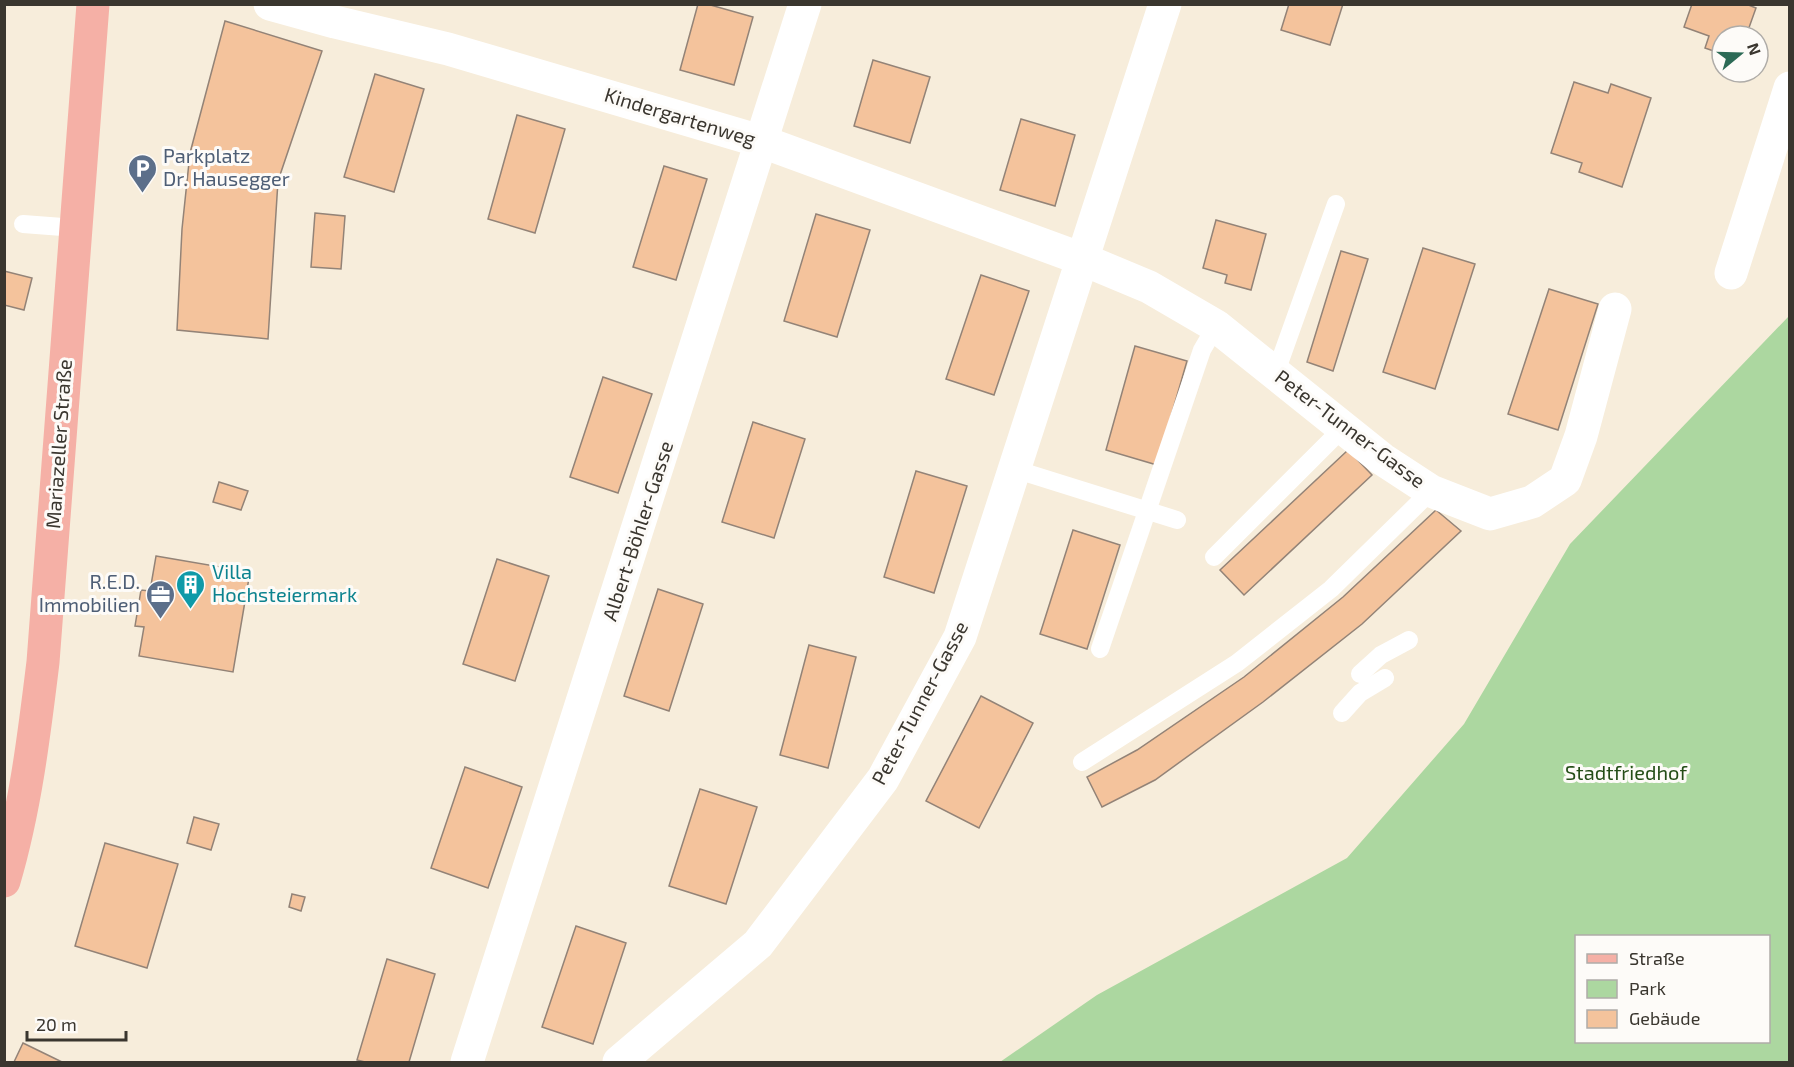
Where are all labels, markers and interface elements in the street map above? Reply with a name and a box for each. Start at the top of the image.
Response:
north arrow [1710,24,1770,84]
text: N [1744,40,1766,58]
street label: Kindergartenweg [602,82,759,150]
place label: Parkplatz Dr. Hausegger [163,143,290,190]
parking icon: Parkplatz Dr. Hausegger [126,152,158,194]
street label: Mariazeller Straße [40,358,76,530]
street label: Peter-Tunner-Gasse [1271,364,1430,492]
street label: Albert-Böhler-Gasse [597,438,677,624]
place label: Villa Hochsteiermark [212,559,357,606]
building icon: Villa Hochsteiermark [175,568,207,610]
place label: R.E.D. Immobilien [39,569,140,616]
office icon: R.E.D. Immobilien [145,578,177,620]
street label: Peter-Tunner-Gasse [866,617,972,788]
park label: Stadtfriedhof [1565,760,1687,784]
legend [1575,935,1770,1043]
text: Straße [1629,947,1685,969]
text: Park [1629,977,1666,999]
scale bar [27,1004,126,1042]
text: Gebäude [1629,1007,1700,1029]
text: 20 m [36,1013,77,1035]

